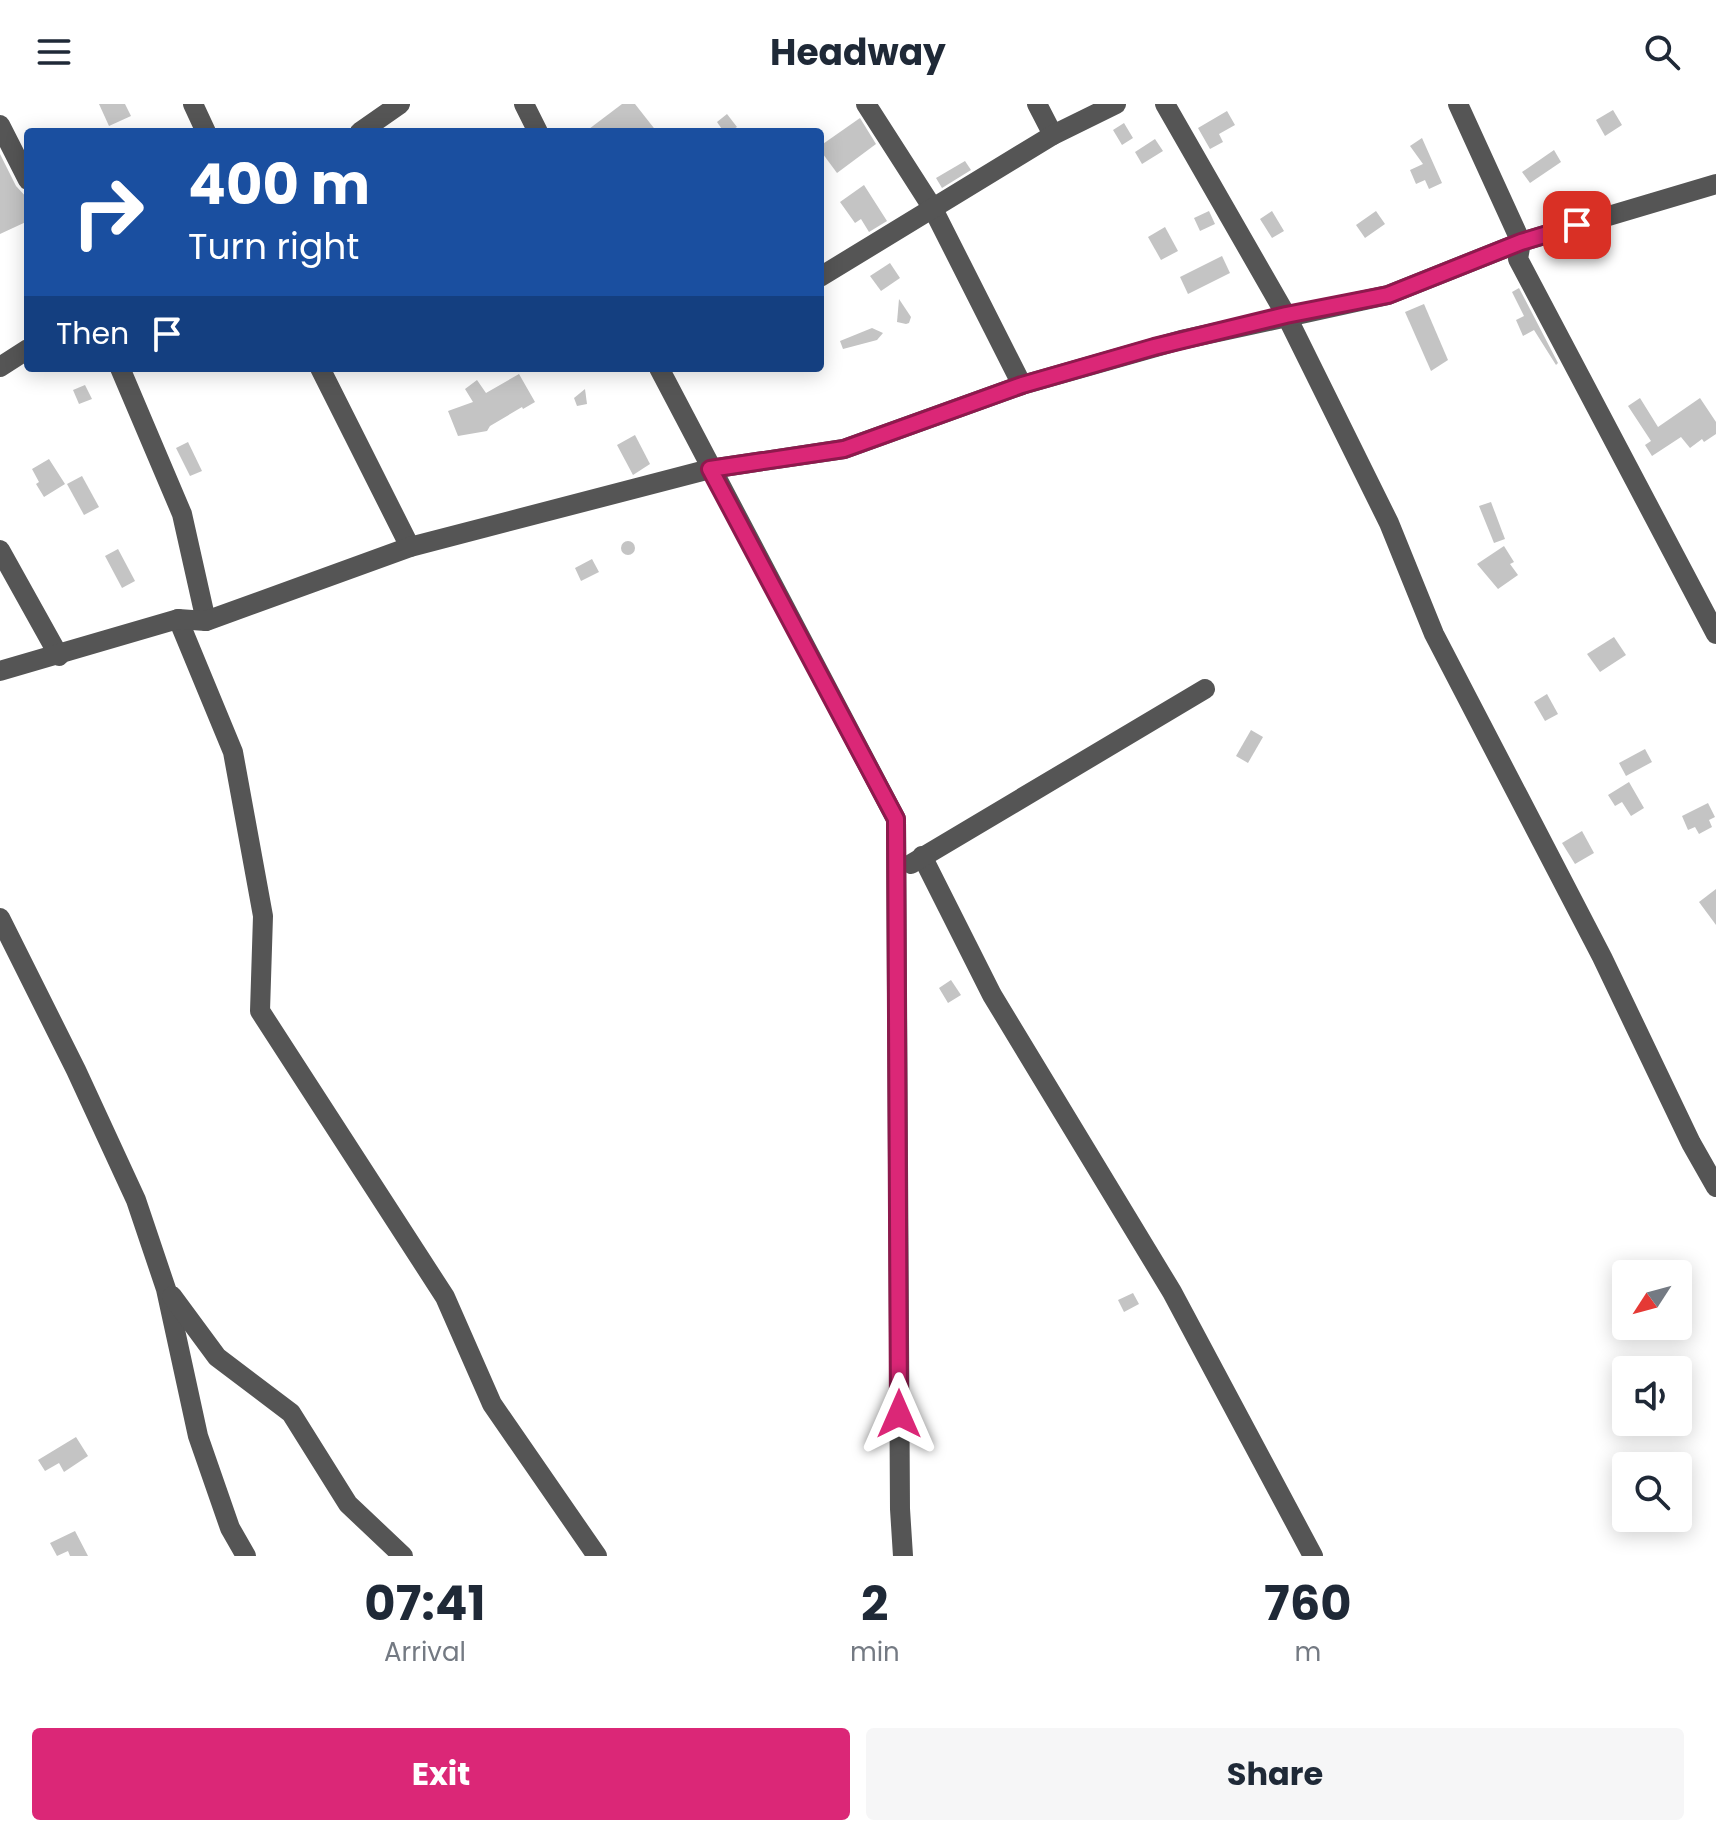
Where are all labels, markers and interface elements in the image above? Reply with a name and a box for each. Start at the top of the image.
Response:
text: Headway [770,27,946,78]
icon: menu [32,30,76,74]
icon: search [1640,30,1684,74]
text: 400 m [188,145,370,224]
icon: right [56,160,160,264]
pin [1543,191,1611,259]
icon: arrive [1555,203,1599,247]
text: Turn right [188,221,359,272]
text: Then [56,312,129,355]
icon: arrive [145,312,189,356]
north arrow [1612,1260,1692,1340]
map controls [1612,1260,1692,1532]
button: sound [1612,1356,1692,1436]
position arrow [857,1372,941,1456]
button: search [1612,1452,1692,1532]
text: 07:41 [364,1570,486,1637]
text: 2 [861,1570,889,1637]
text: 760 [1264,1570,1352,1637]
text: Arrival [384,1634,466,1670]
text: min [850,1634,900,1670]
text: m [1294,1634,1321,1670]
button: Exit [32,1728,850,1820]
button: Share [866,1728,1684,1820]

